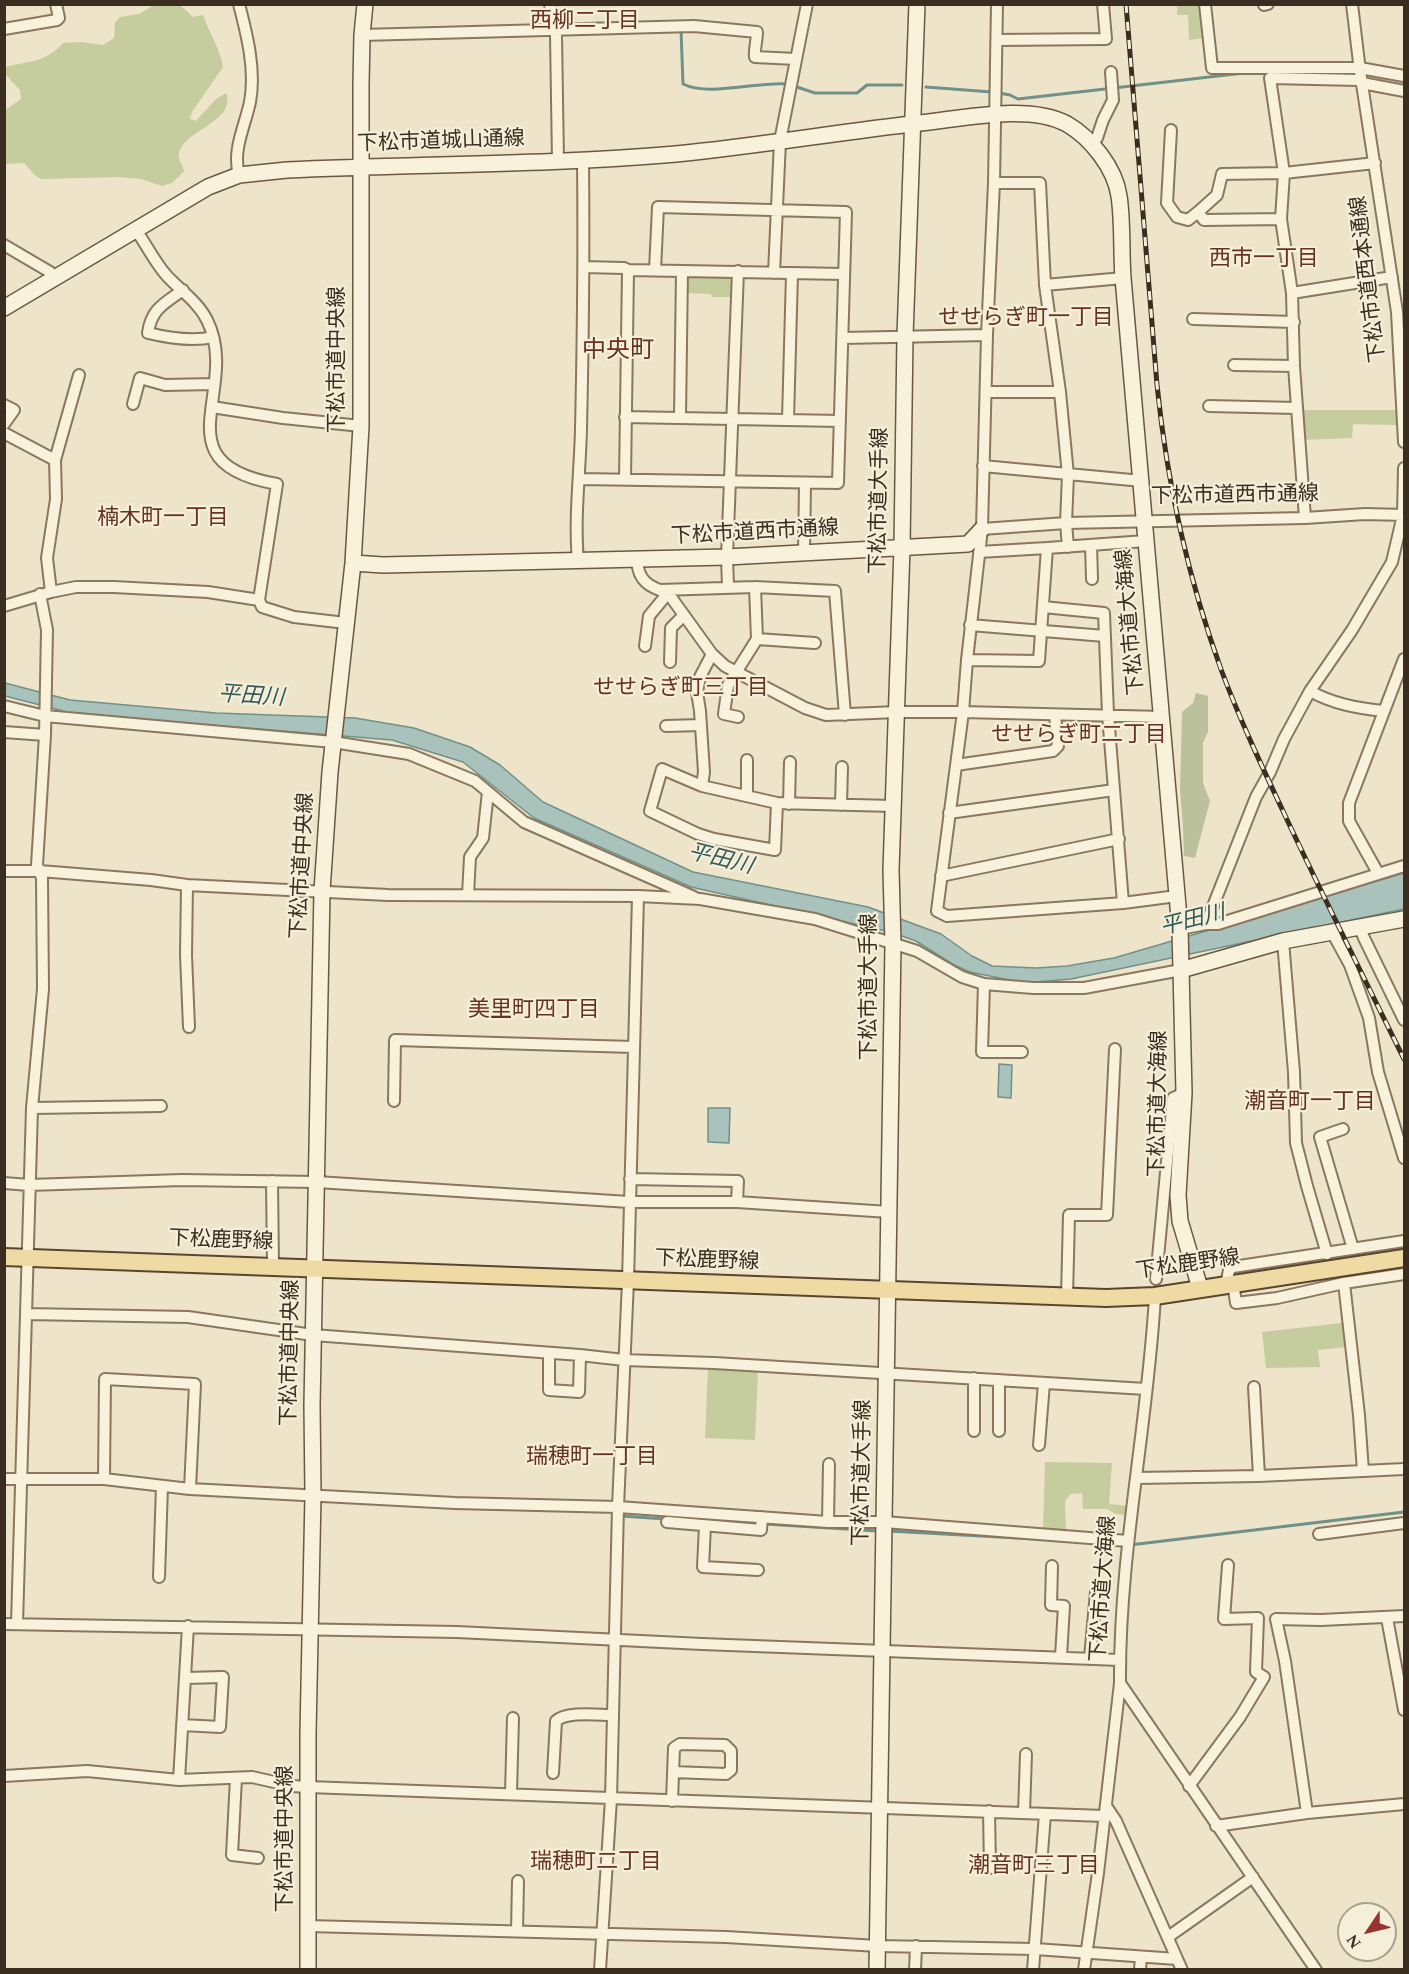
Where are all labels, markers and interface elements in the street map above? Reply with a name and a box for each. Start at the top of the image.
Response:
district label: 西柳二丁目 [530,10,640,36]
street label: 下松市道城山通線 [357,127,525,159]
street label: 下松市道西本通線 [1347,194,1393,364]
district label: 西市一丁目 [1209,248,1319,274]
street label: 下松市道中央線 [326,287,352,433]
district label: せせらぎ町一丁目 [938,307,1114,333]
district label: 中央町 [582,338,654,366]
street label: 下松市道大手線 [867,427,895,575]
street label: 下松市道西市通線 [1151,483,1319,511]
district label: 楠木町一丁目 [97,507,229,533]
street label: 下松市道西市通線 [670,517,840,551]
street label: 下松市道大海線 [1113,548,1151,696]
district label: せせらぎ町三丁目 [593,677,769,703]
water label: 平田川 [217,683,285,713]
district label: せせらぎ町二丁目 [991,724,1167,750]
street label: 下松市道中央線 [288,792,320,940]
water label: 平田川 [685,840,755,882]
water label: 平田川 [1158,901,1228,943]
street label: 下松市道大手線 [858,914,884,1060]
district label: 美里町四丁目 [468,999,600,1025]
street label: 下松市道大海線 [1146,1030,1174,1178]
district label: 潮音町一丁目 [1244,1091,1376,1117]
street label: 下松鹿野線 [168,1228,274,1256]
street label: 下松鹿野線 [1134,1246,1242,1286]
street label: 下松鹿野線 [654,1248,760,1276]
street label: 下松市道中央線 [278,1279,306,1427]
street label: 下松市道大手線 [850,1399,878,1547]
district label: 瑞穂町一丁目 [526,1446,658,1472]
street label: 下松市道大海線 [1087,1515,1123,1663]
street label: 下松市道中央線 [274,1766,300,1912]
district label: 瑞穂町二丁目 [530,1851,662,1877]
district label: 潮音町三丁目 [968,1855,1100,1881]
north arrow [1337,1902,1397,1962]
text: N [1340,1929,1367,1953]

